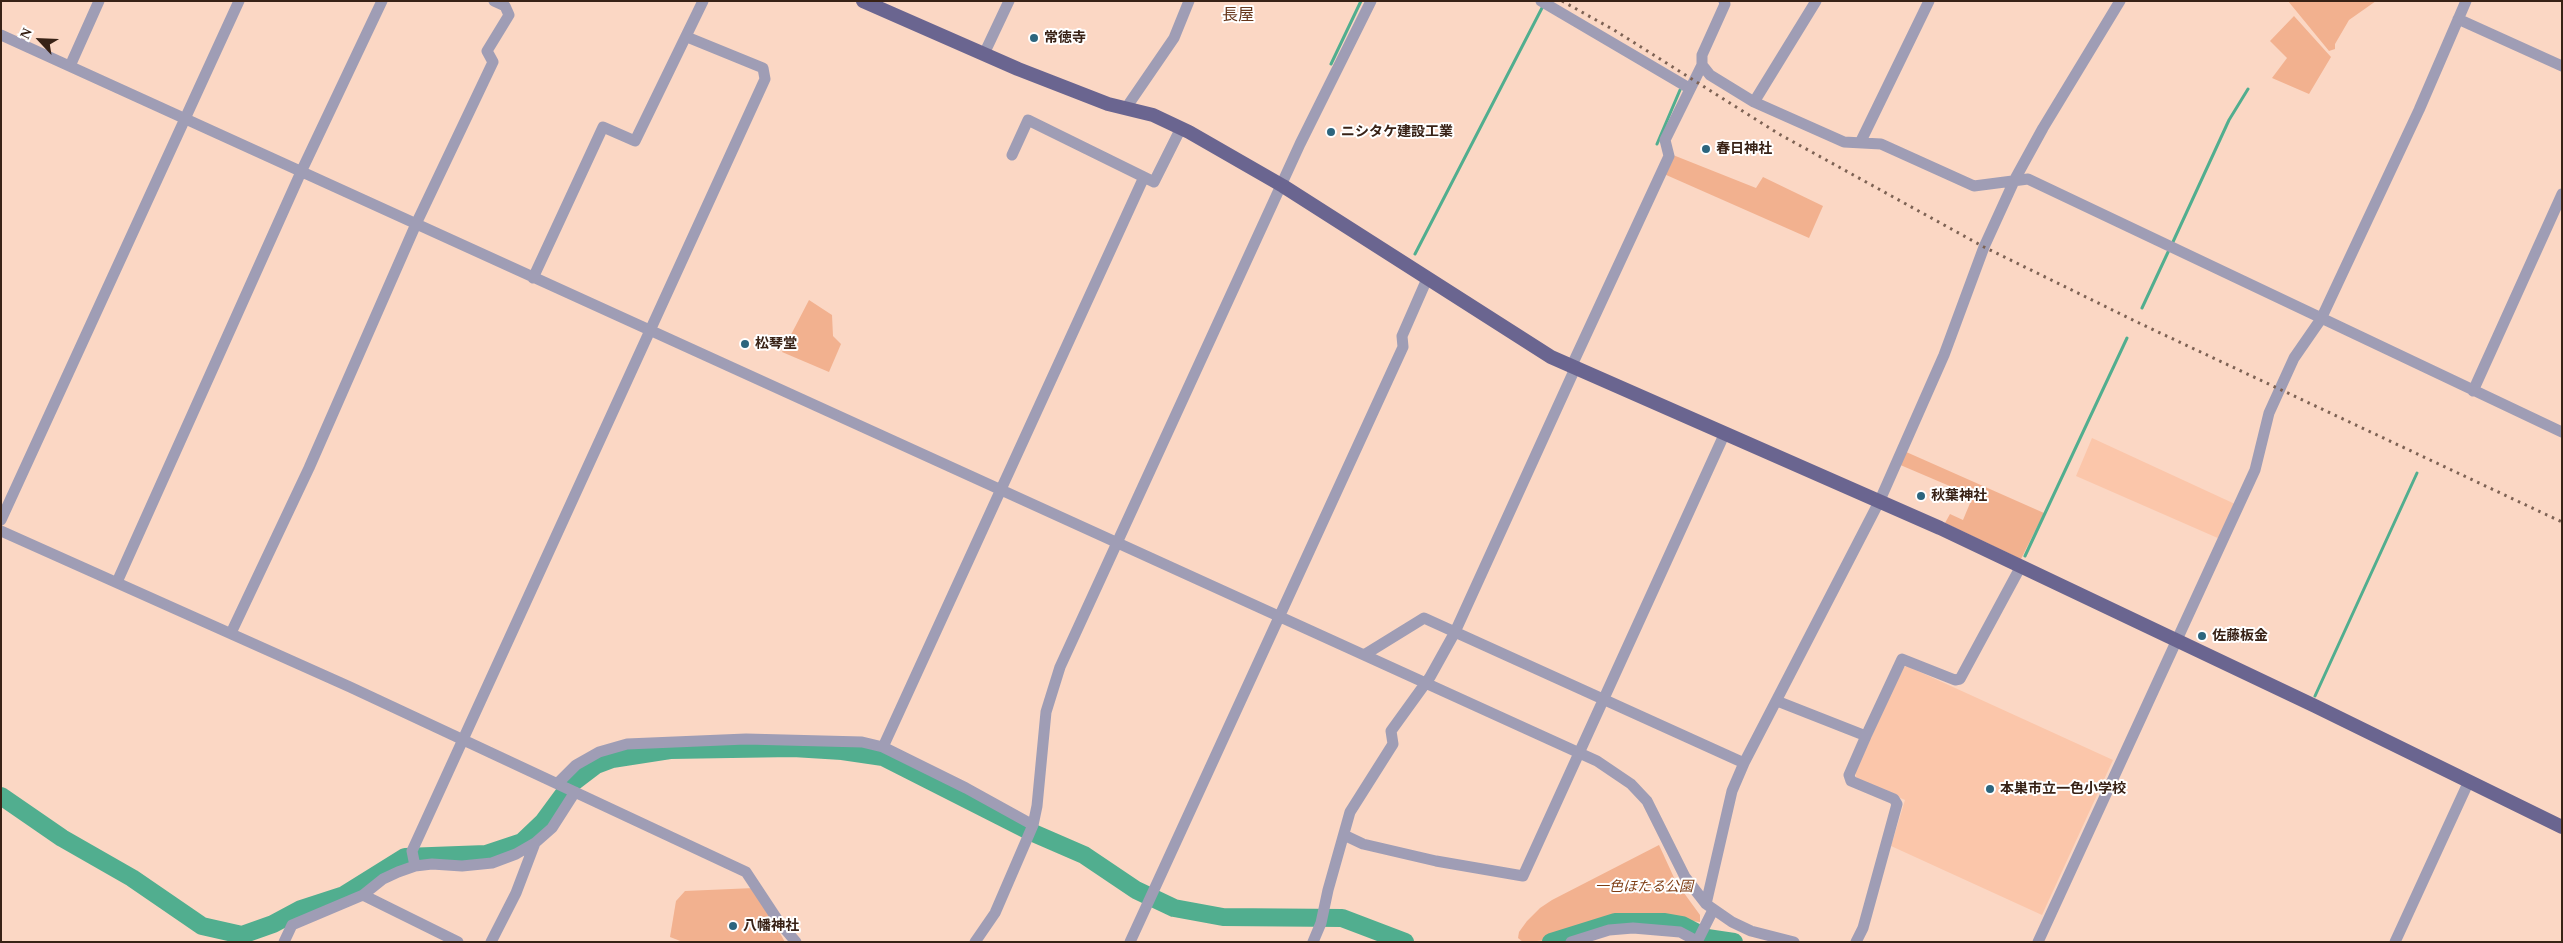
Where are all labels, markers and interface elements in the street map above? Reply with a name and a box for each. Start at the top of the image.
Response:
district label: 長屋 [1222,6,1254,26]
north arrow [15,15,65,65]
text: N [17,26,35,41]
place label: 常徳寺 [1044,30,1086,46]
marker: 常徳寺 [1028,32,1040,44]
place label: ニシタケ建設工業 [1341,124,1453,140]
marker: ニシタケ建設工業 [1325,126,1337,138]
place label: 春日神社 [1716,141,1772,157]
marker: 春日神社 [1700,143,1712,155]
place label: 松琴堂 [755,336,797,352]
marker: 松琴堂 [739,338,751,350]
place label: 秋葉神社 [1931,488,1987,504]
marker: 秋葉神社 [1915,490,1927,502]
place label: 佐藤板金 [2212,628,2268,644]
marker: 佐藤板金 [2196,630,2208,642]
place label: 本巣市立一色小学校 [2000,781,2126,797]
marker: 本巣市立一色小学校 [1984,783,1996,795]
park label: 一色ほたる公園 [1595,879,1693,895]
place label: 八幡神社 [743,918,799,934]
marker: 八幡神社 [727,920,739,932]

